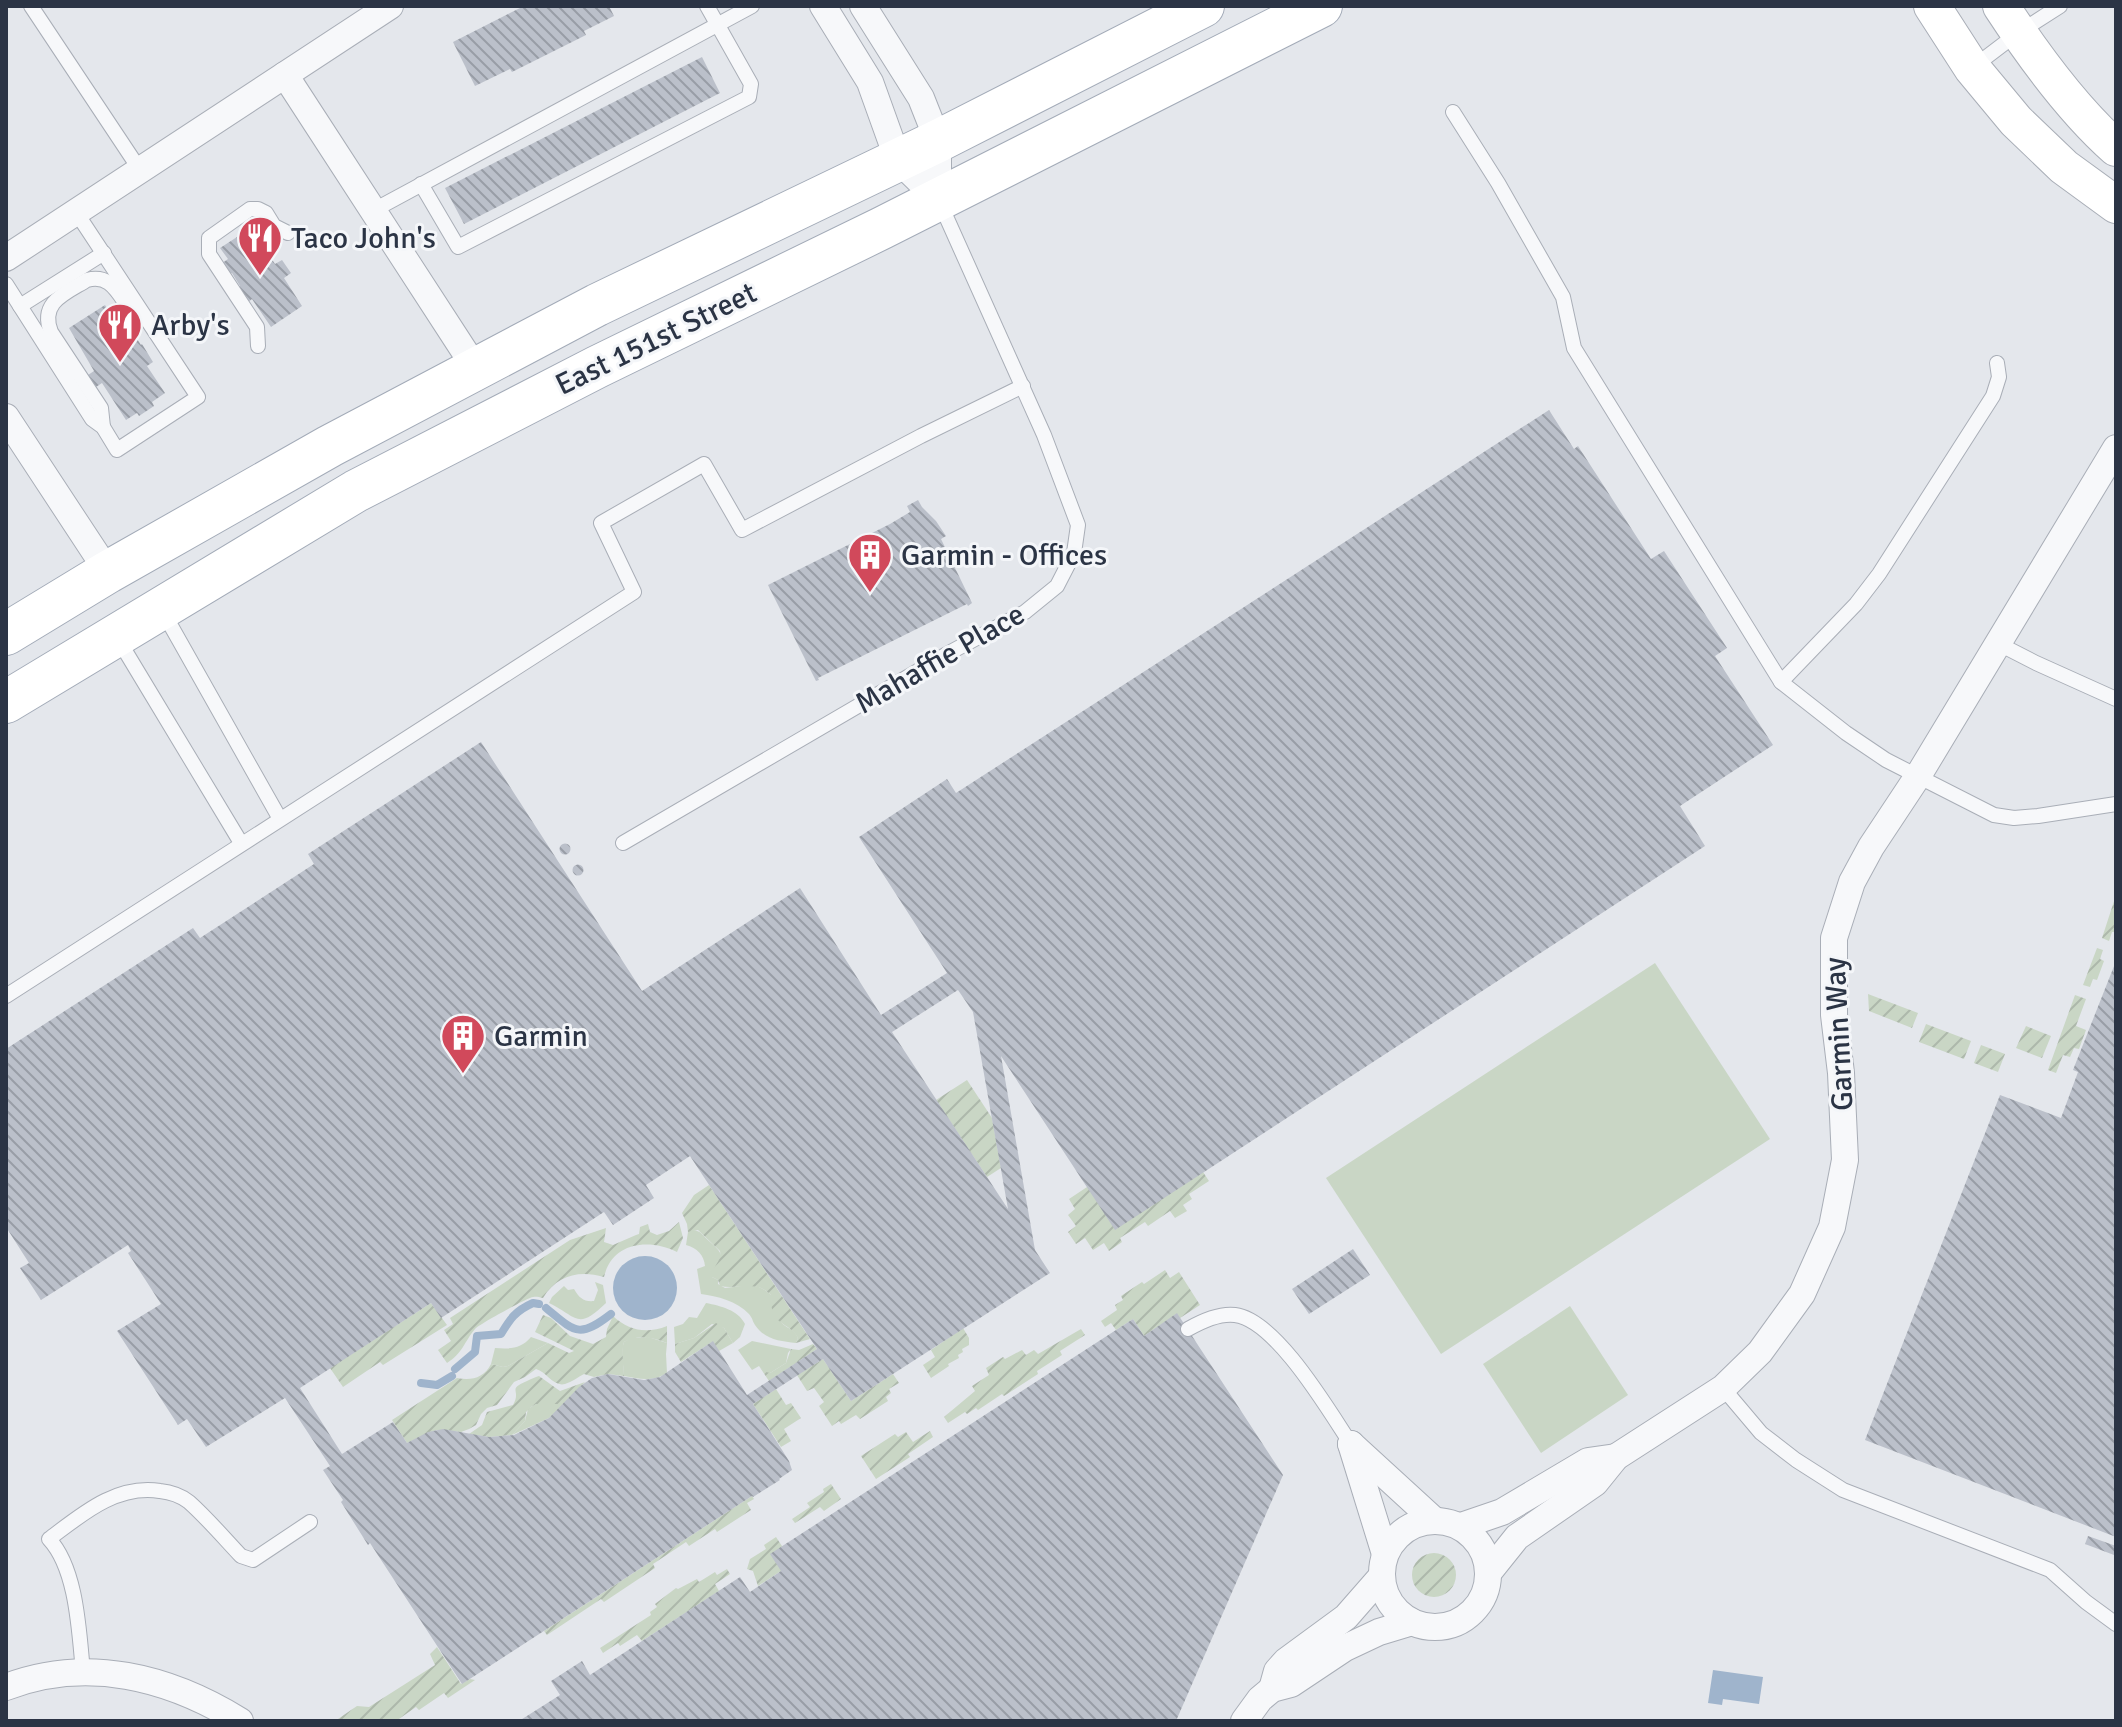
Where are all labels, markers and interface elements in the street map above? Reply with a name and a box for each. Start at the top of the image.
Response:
restaurant icon: Taco John's [236,214,284,277]
place label: Taco John's [291,220,436,257]
street label: East 151st Street [549,274,763,404]
restaurant icon: Arby's [96,301,144,364]
place label: Arby's [151,307,230,344]
building icon: Garmin - Offices [846,531,894,594]
place label: Garmin - Offices [901,537,1107,574]
street label: Mahaffie Place [849,596,1031,722]
street label: Garmin Way [1817,956,1861,1112]
building icon: Garmin [439,1012,487,1075]
place label: Garmin [494,1018,588,1055]

